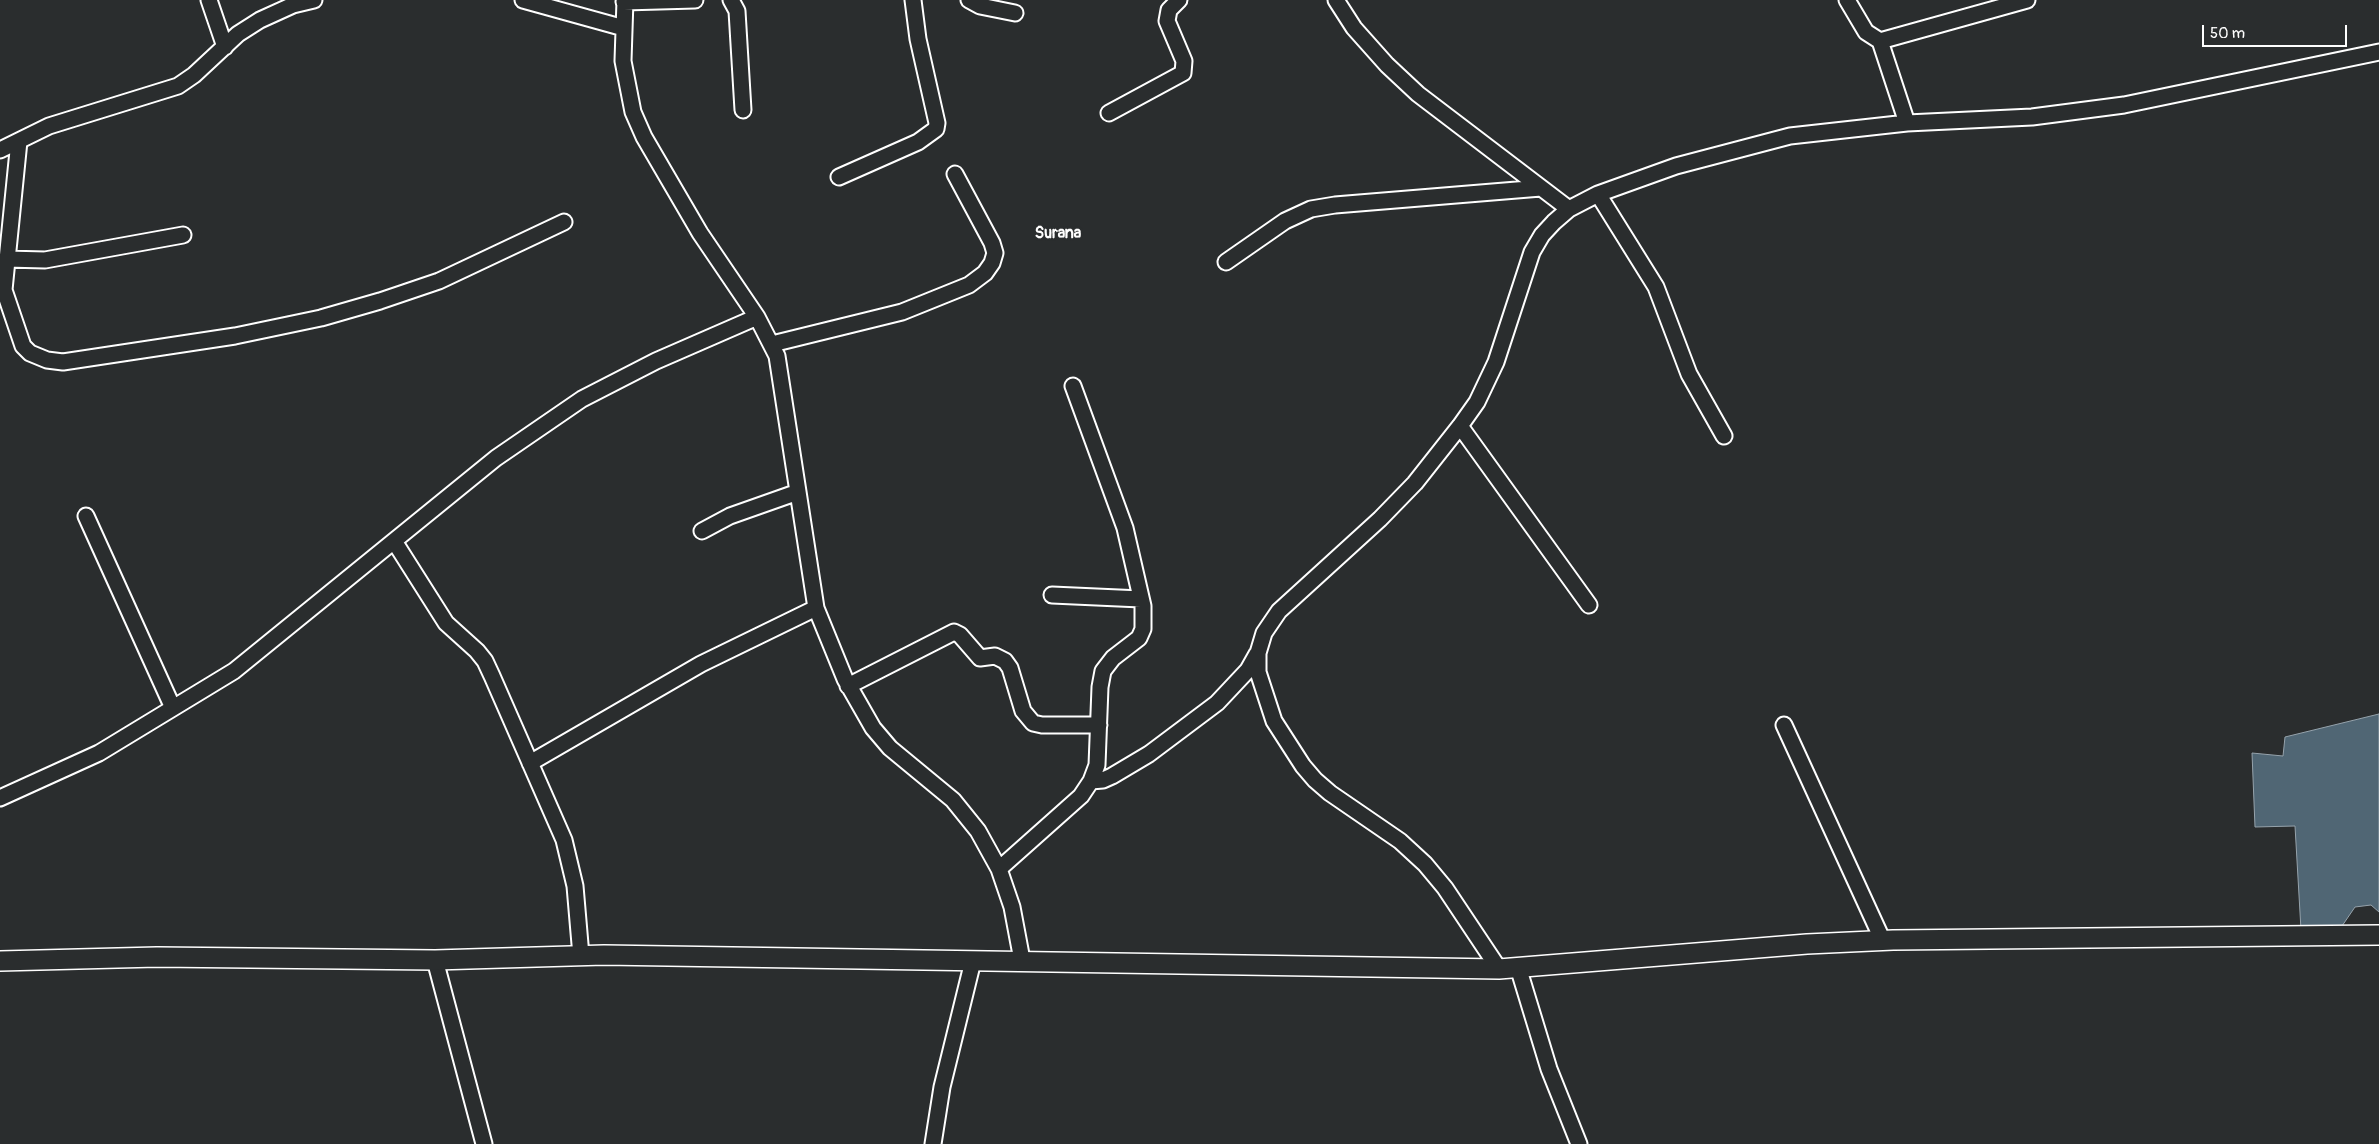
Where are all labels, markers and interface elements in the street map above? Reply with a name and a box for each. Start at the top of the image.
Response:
scale bar [2204,15,2349,47]
text: 50 m [2210,24,2245,43]
district label: Surana [1035,224,1081,244]

